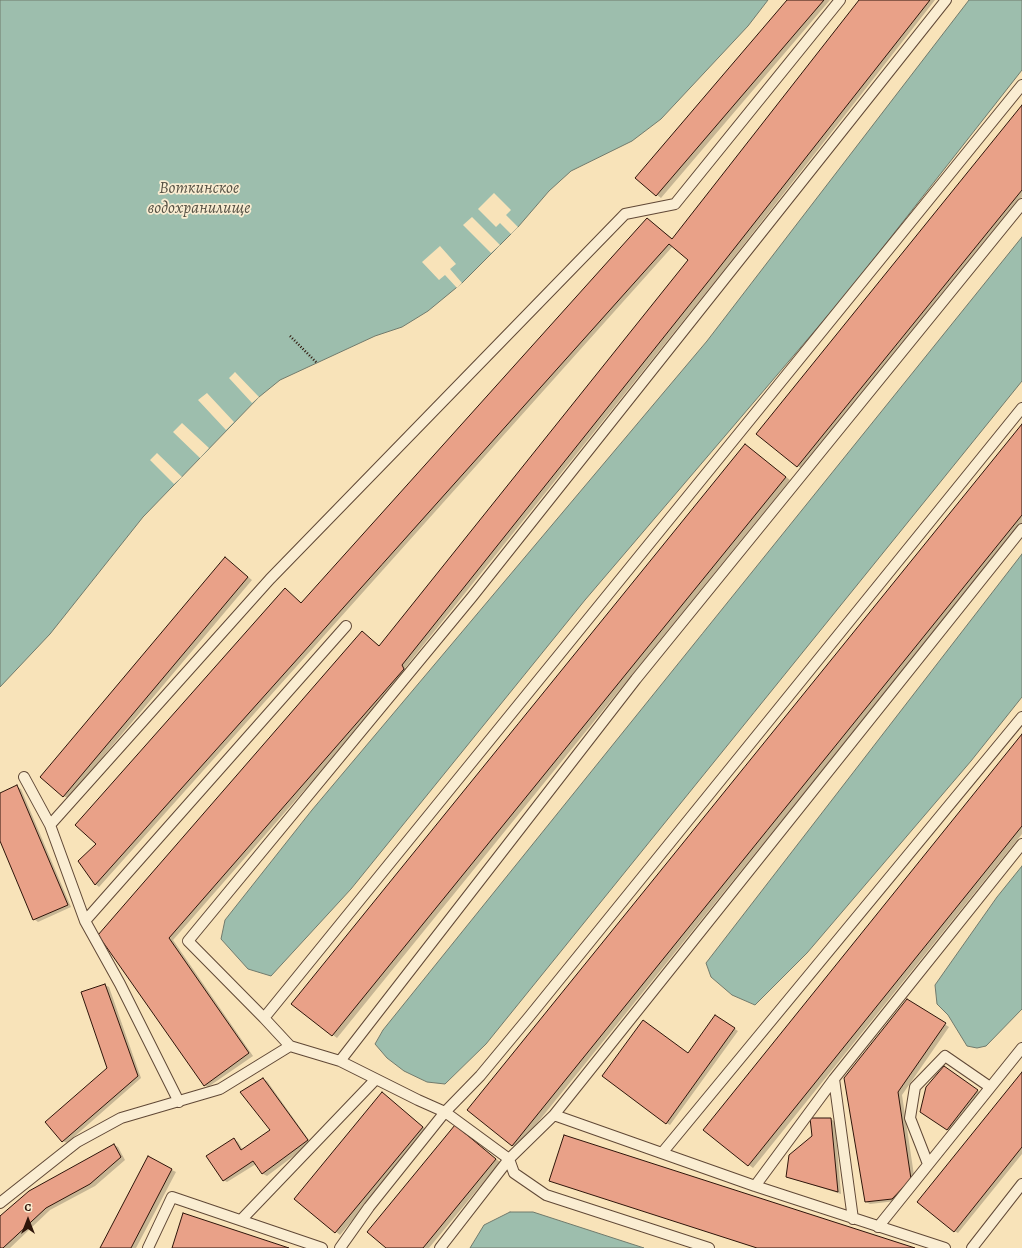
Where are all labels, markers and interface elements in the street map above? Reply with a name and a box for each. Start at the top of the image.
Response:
water label: Воткинское водохранилище [148,179,250,219]
north arrow [8,1200,48,1240]
text: С [25,1200,31,1215]

